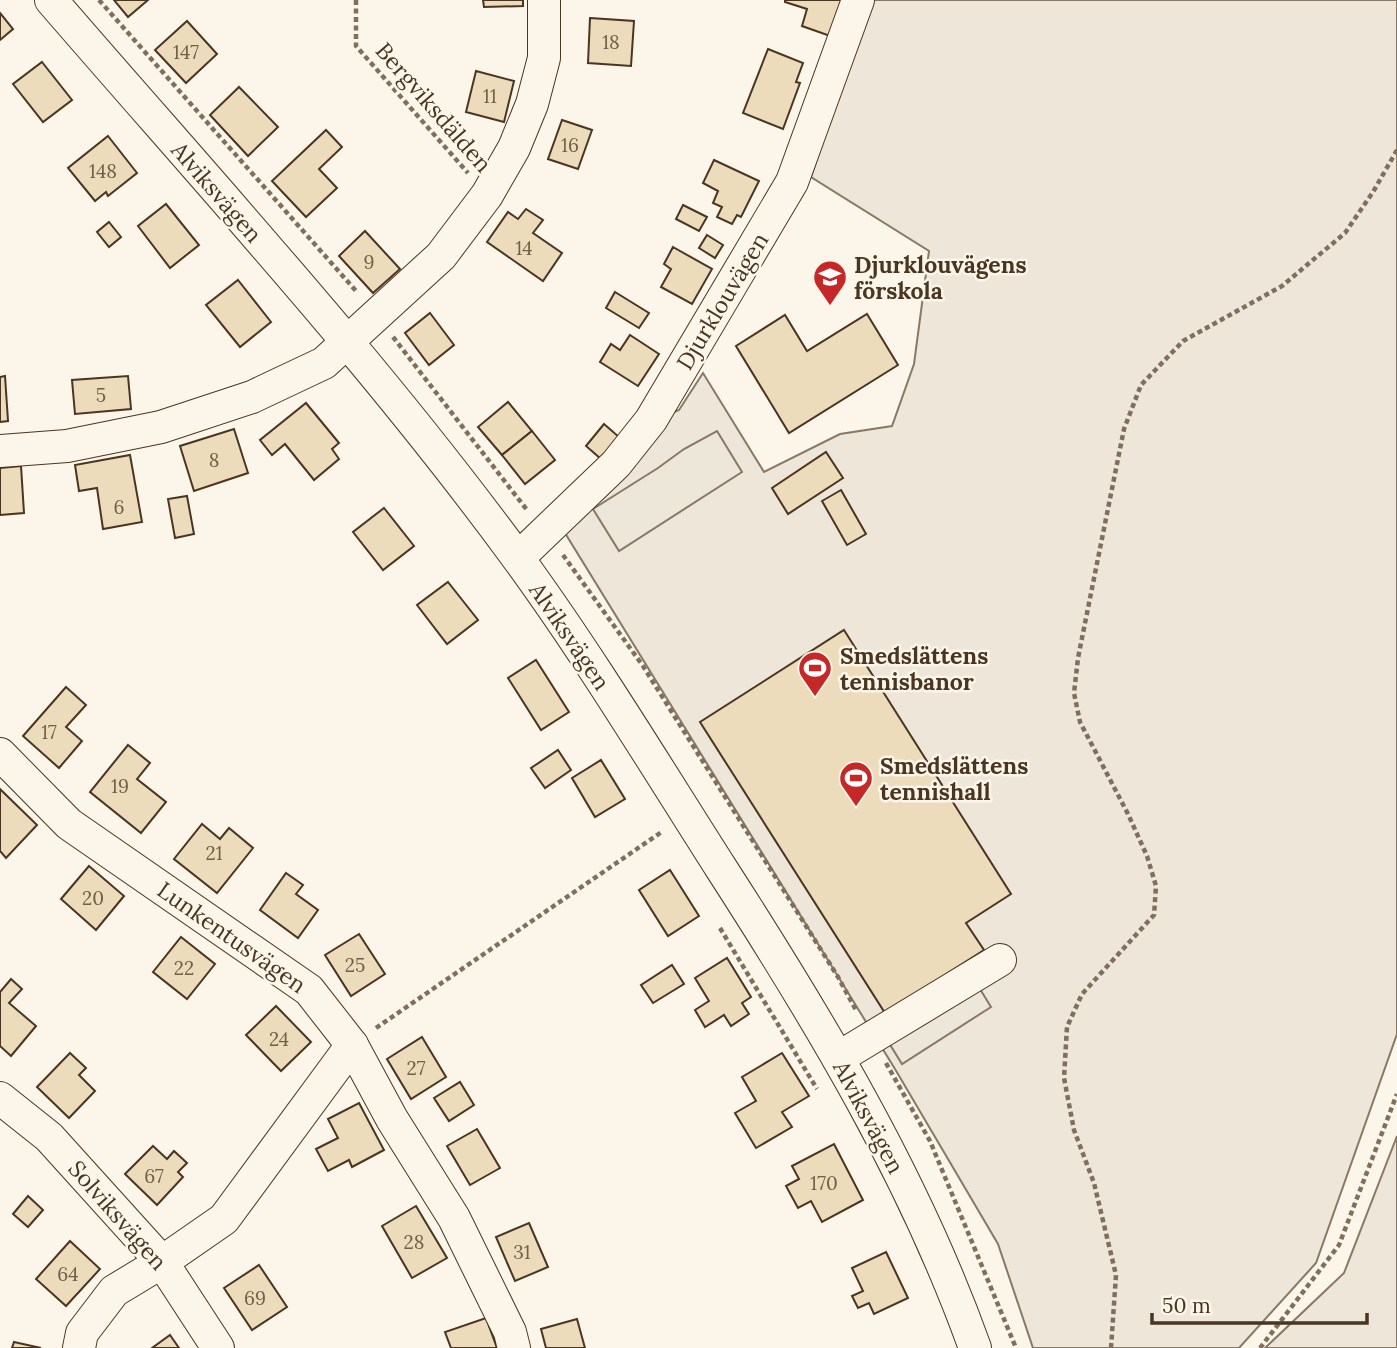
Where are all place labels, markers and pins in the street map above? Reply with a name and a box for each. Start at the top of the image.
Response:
place label: Djurklouvägens förskola [854,250,1027,305]
school or university icon: Djurklouvägens förskola [811,258,849,307]
place label: Smedslättens tennisbanor [840,641,988,696]
sports icon: Smedslättens tennisbanor [796,649,834,698]
place label: Smedslättens tennishall [880,751,1028,806]
sports icon: Smedslättens tennishall [837,759,875,808]

